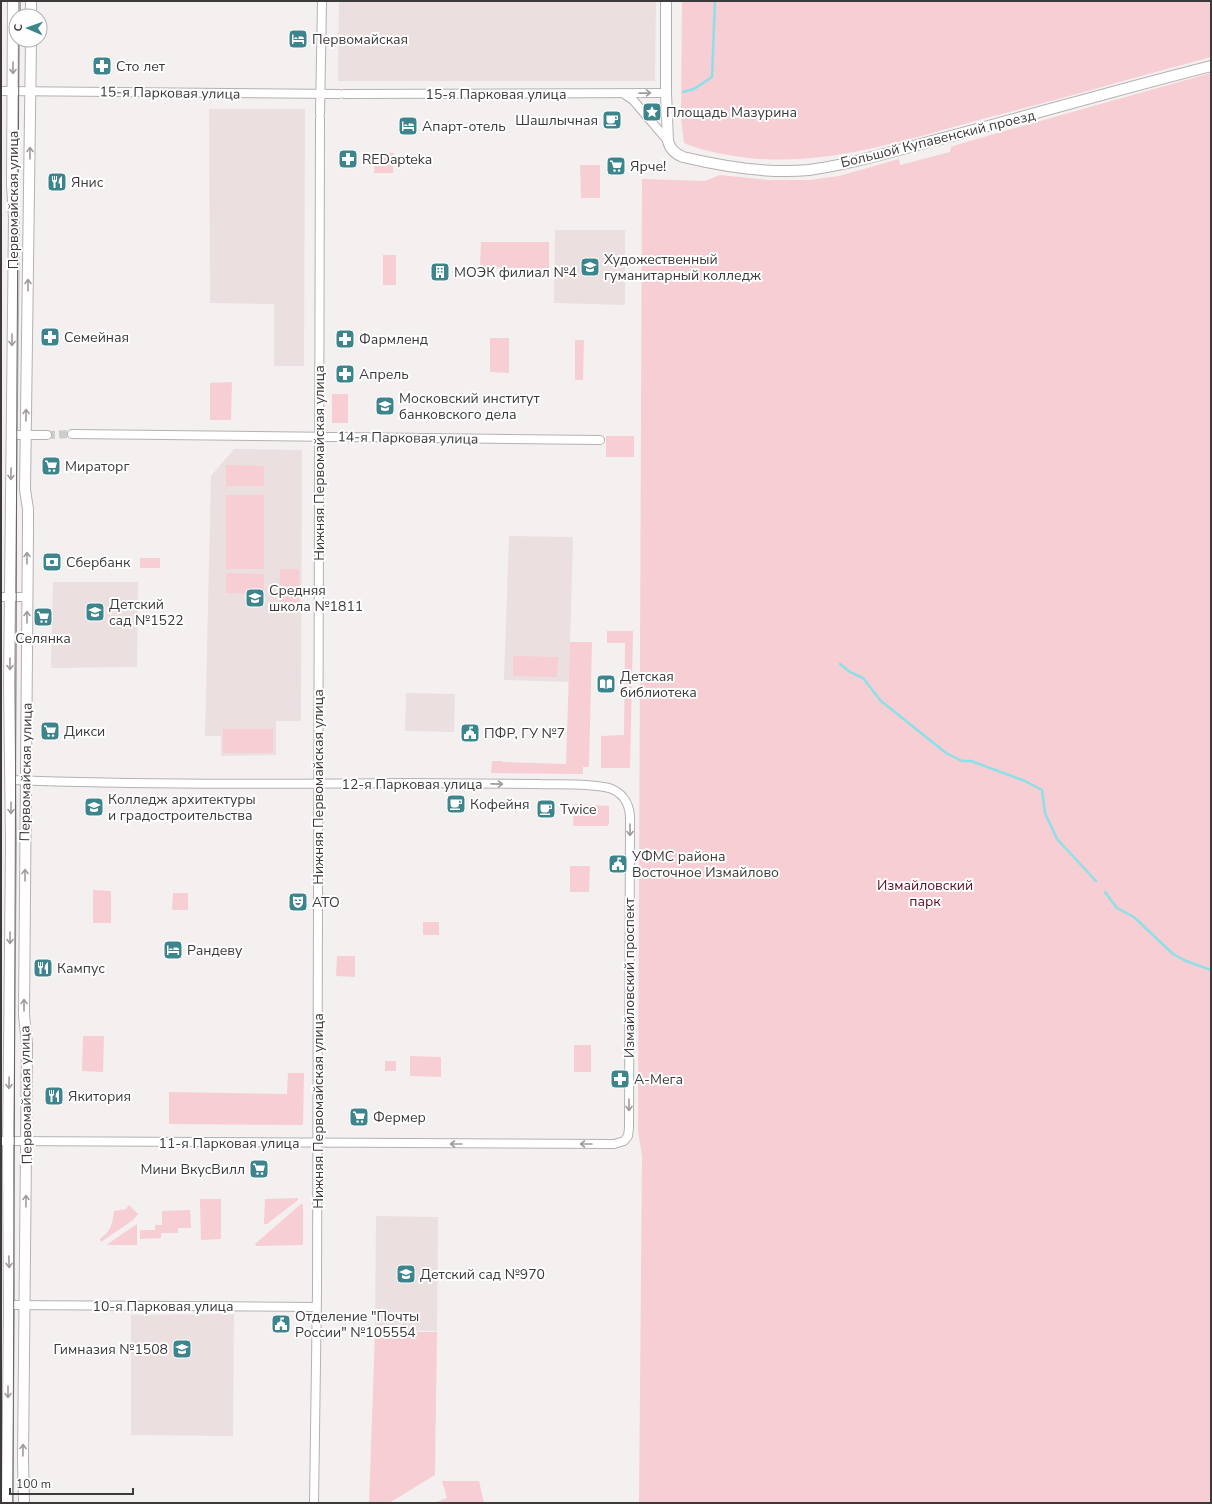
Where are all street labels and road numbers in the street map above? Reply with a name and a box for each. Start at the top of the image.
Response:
street label: 15-я Парковая улица [99,82,241,104]
street label: 15-я Парковая улица [426,85,567,104]
street label: Большой Купавенский проезд [839,106,1037,172]
street label: Первомайская улица [4,131,23,269]
street label: Нижняя Первомайская улица [310,365,329,561]
street label: 14-я Парковая улица [337,427,479,449]
street label: Нижняя Первомайская улица [309,689,328,885]
street label: Первомайская улица [15,702,37,842]
street label: 12-я Парковая улица [342,775,483,794]
street label: Измайловский проспект [620,897,639,1058]
street label: Нижняя Первомайская улица [309,1013,328,1209]
street label: Первомайская улица [15,1025,37,1165]
street label: 11-я Парковая улица [159,1134,300,1153]
street label: 10-я Парковая улица [93,1297,234,1316]

